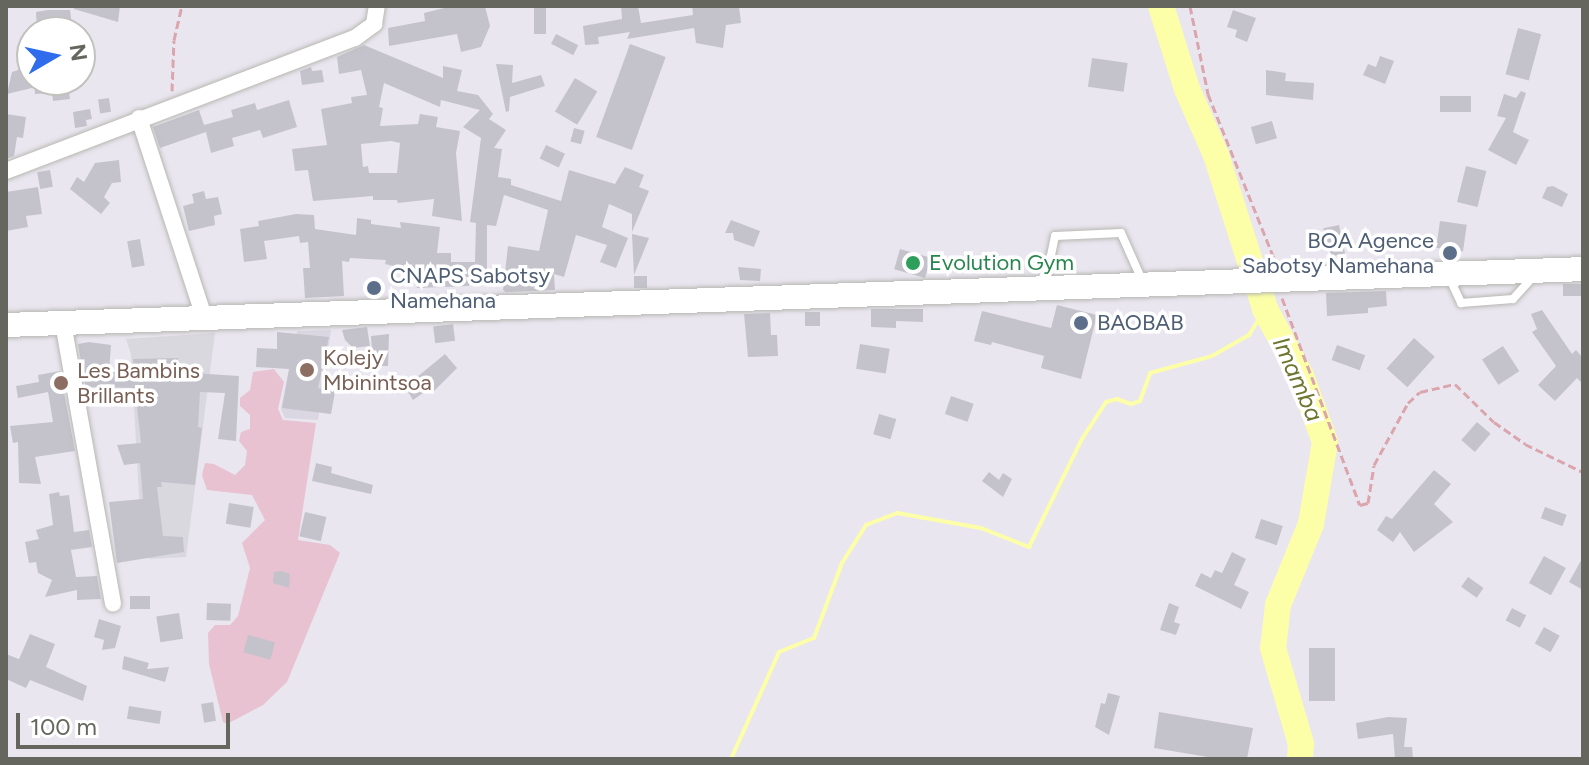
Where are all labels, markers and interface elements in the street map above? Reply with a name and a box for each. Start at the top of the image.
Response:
north arrow [16,16,96,96]
text: N [64,42,93,63]
place label: BOA Agence Sabotsy Namehana [1242,227,1434,278]
marker: BOA Agence Sabotsy Namehana [1441,244,1459,262]
place label: Evolution Gym [929,250,1074,276]
marker: Evolution Gym [904,254,922,272]
place label: CNAPS Sabotsy Namehana [390,262,550,314]
marker: CNAPS Sabotsy Namehana [365,279,383,297]
place label: BAOBAB [1097,310,1184,336]
marker: BAOBAB [1072,314,1090,332]
water label: Imamba [1267,332,1329,426]
place label: Kolejy Mbinintsoa [323,344,432,396]
place label: Les Bambins Brillants [77,357,200,408]
marker: Kolejy Mbinintsoa [298,361,316,379]
marker: Les Bambins Brillants [52,374,70,392]
scale bar [20,697,234,747]
text: 100 m [30,712,97,741]

